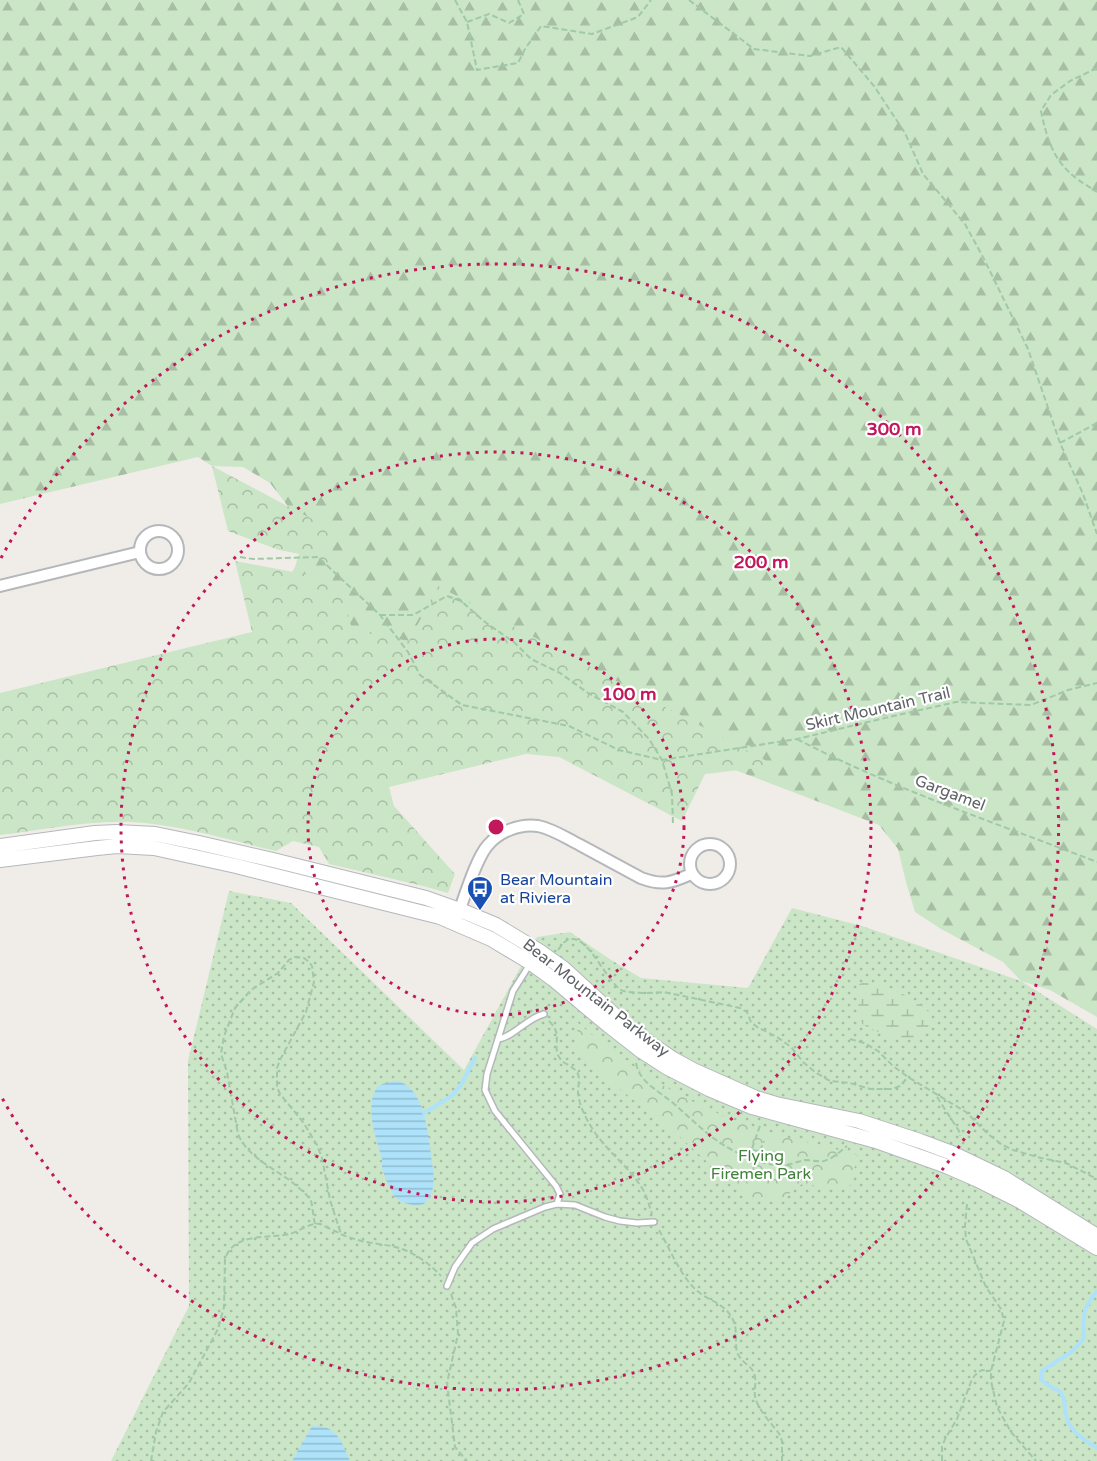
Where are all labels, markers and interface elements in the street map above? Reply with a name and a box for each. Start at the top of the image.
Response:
text: 300 m [866,418,922,440]
text: 200 m [733,551,789,573]
text: 100 m [601,683,657,705]
street label: Skirt Mountain Trail [804,683,952,735]
street label: Gargamel [912,770,988,816]
centre of rings [486,817,506,837]
place label: Bear Mountain at Riviera [500,870,612,908]
bus stop icon: Bear Mountain at Riviera [465,874,495,912]
street label: Bear Mountain Parkway [519,934,674,1062]
park label: Flying Firemen Park [711,1146,811,1184]

